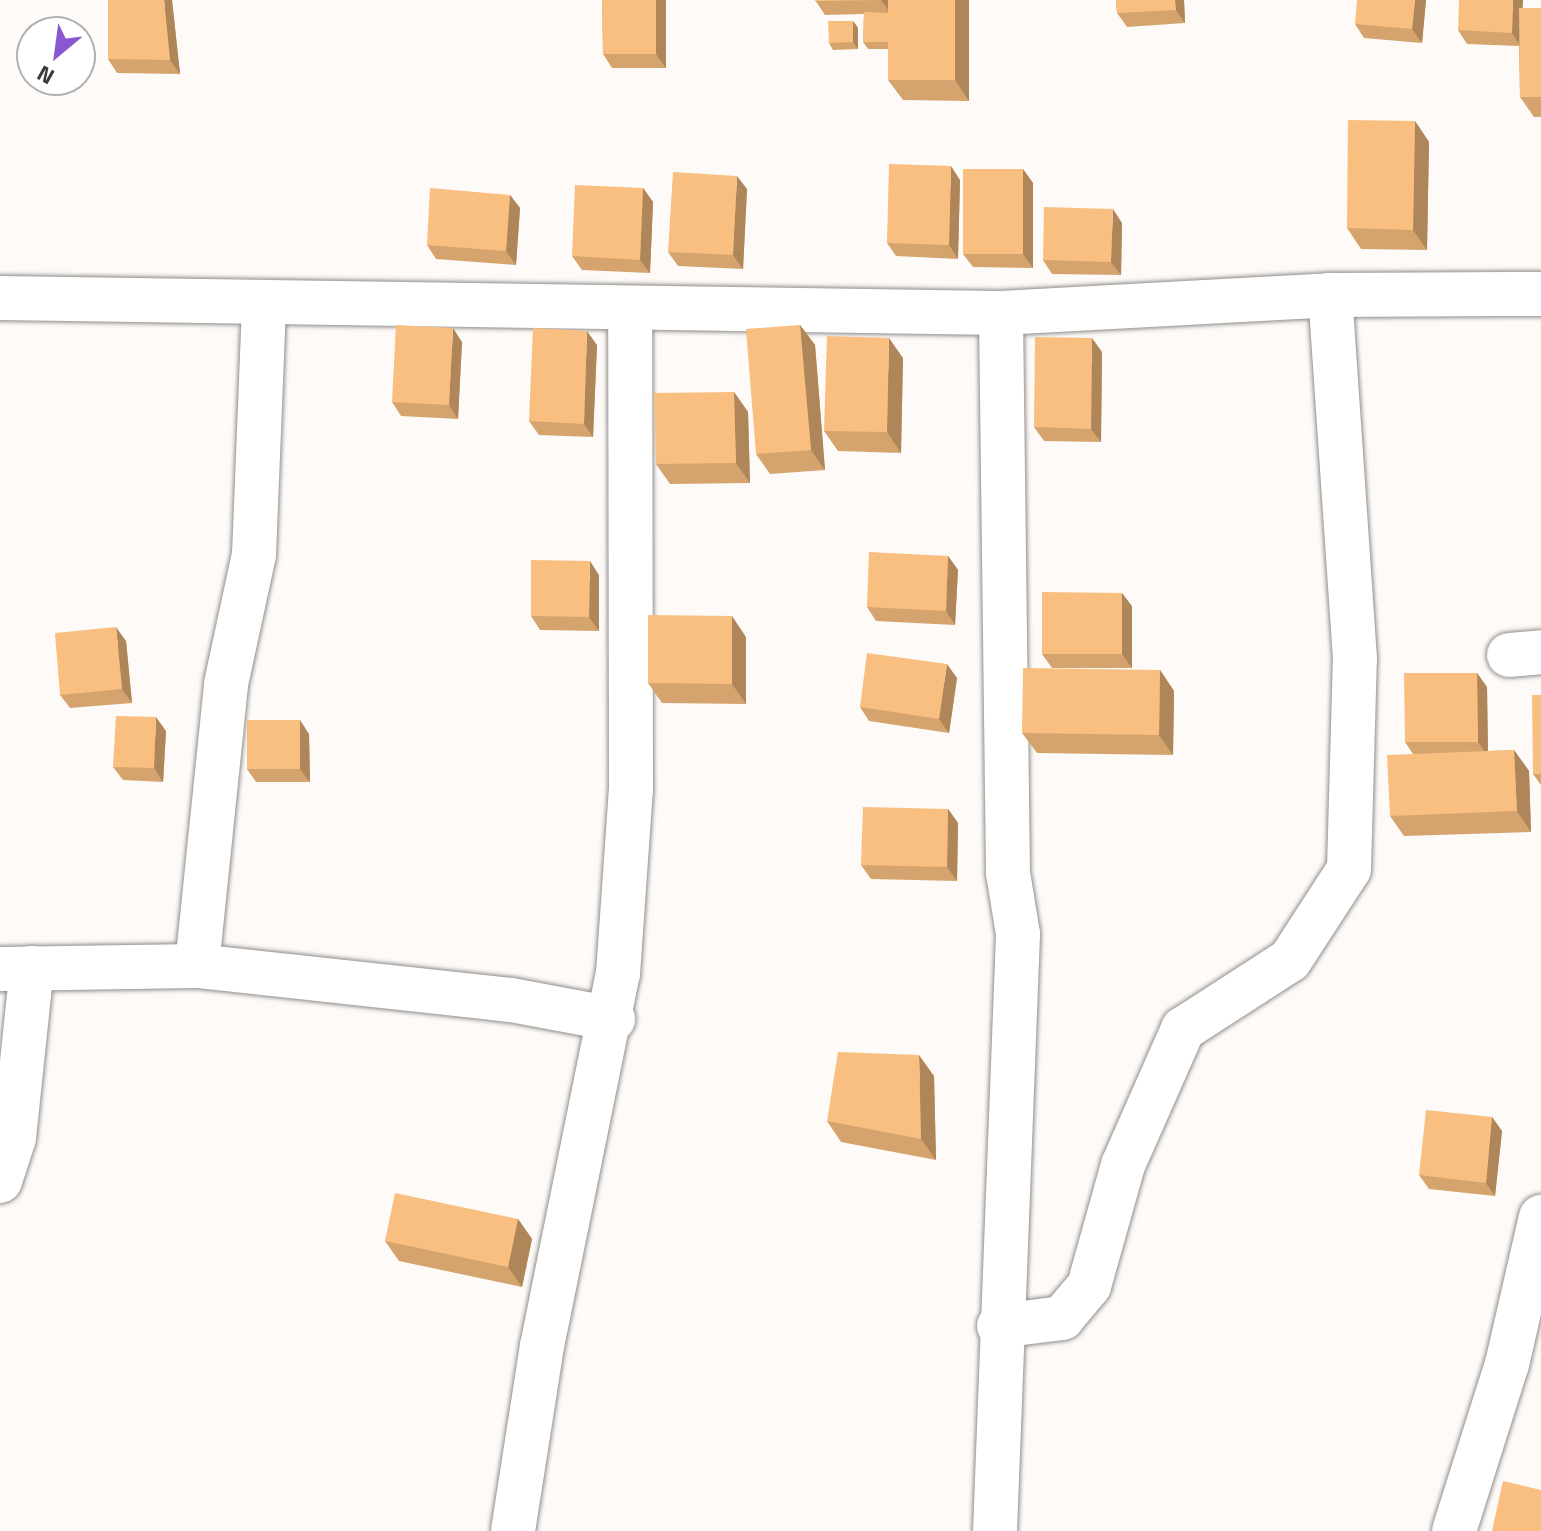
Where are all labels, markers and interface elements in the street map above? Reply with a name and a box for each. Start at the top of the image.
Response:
north arrow [16,16,96,96]
text: N [30,57,60,94]

